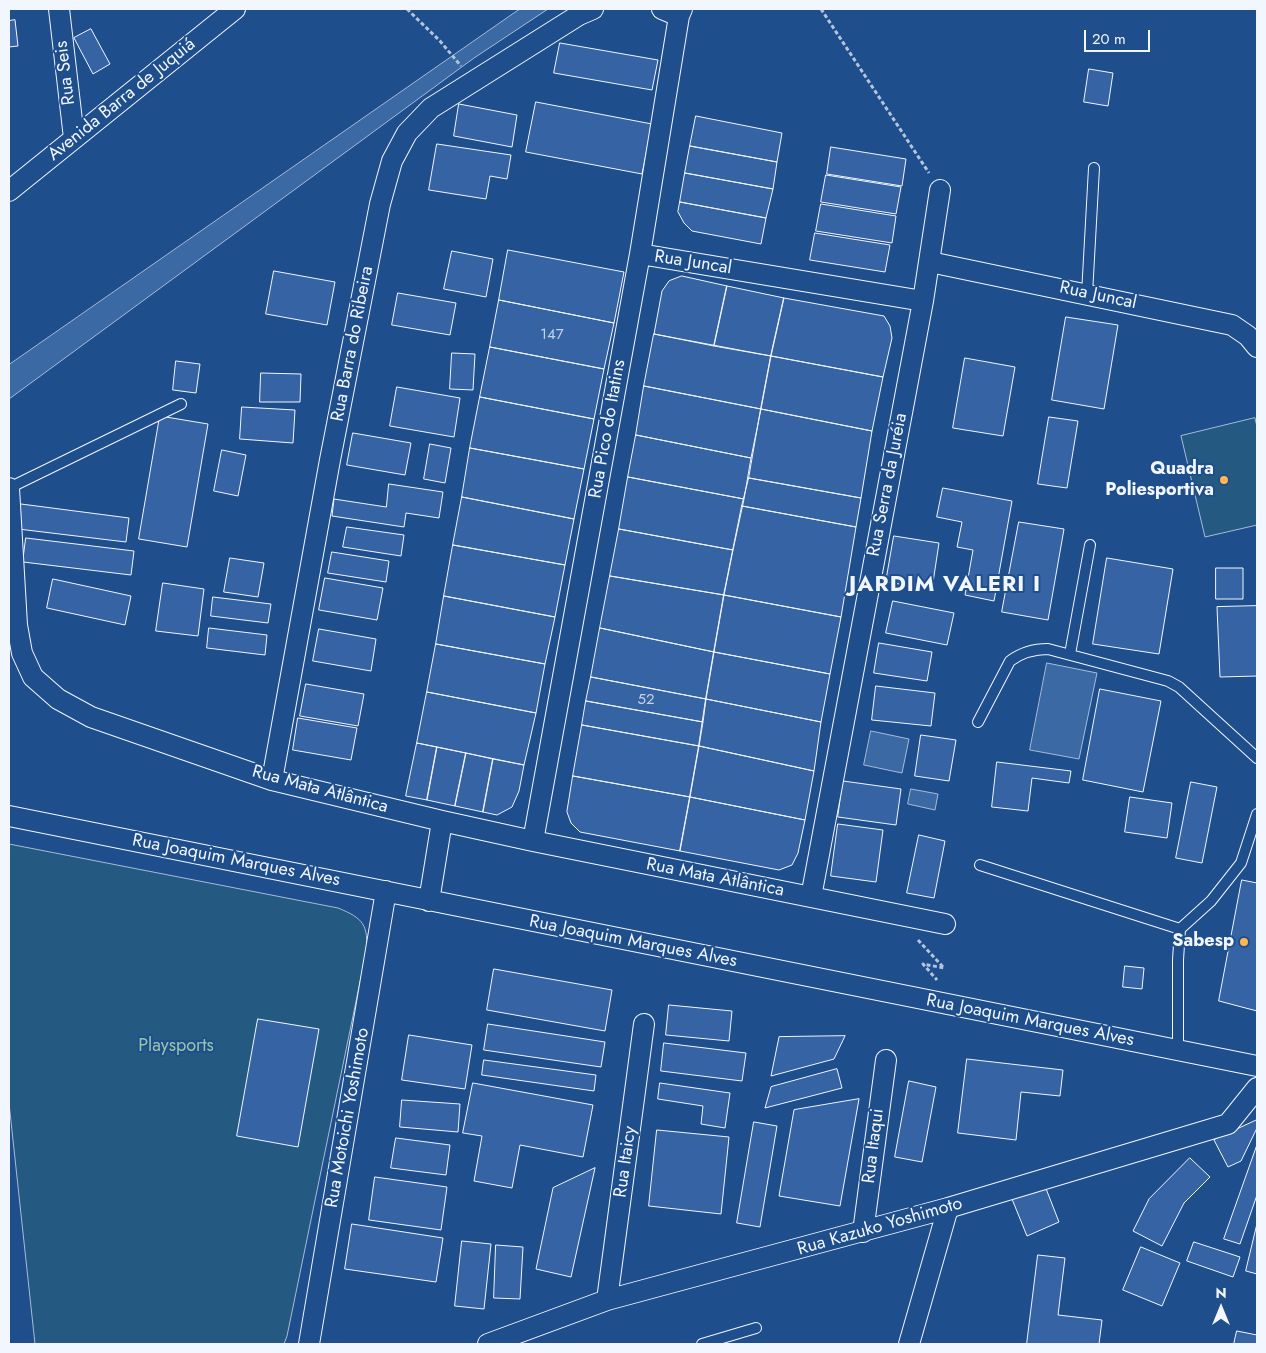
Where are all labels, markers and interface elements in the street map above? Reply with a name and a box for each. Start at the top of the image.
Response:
scale bar [1086,20,1152,52]
text: 20 m [1092,28,1126,50]
street label: Avenida Barra de Juquiá [44,34,200,166]
street label: Rua Seis [51,40,81,106]
street label: Rua Juncal [653,246,733,280]
street label: Rua Barra do Ribeira [327,264,379,424]
street label: Rua Juncal [1058,277,1138,315]
house number: 147 [540,326,564,344]
street label: Rua Pico do Itatins [585,358,631,500]
street label: Rua Serra da Juréia [863,411,913,559]
place label: Quadra Poliesportiva [1105,459,1214,502]
marker: Quadra Poliesportiva [1218,474,1230,486]
district label: JARDIM VALERI I [847,573,1043,599]
house number: 52 [638,691,654,709]
street label: Rua Mata Atlântica [250,761,390,819]
street label: Rua Joaquim Marques Alves [130,830,342,892]
street label: Rua Mata Atlântica [644,854,786,902]
street label: Rua Joaquim Marques Alves [527,911,739,973]
place label: Sabesp [1172,931,1234,953]
marker: Sabesp [1238,936,1250,948]
street label: Rua Joaquim Marques Alves [924,990,1136,1052]
street label: Rua Motoichi Yoshimoto [322,1026,374,1210]
park label: Playsports [138,1036,214,1058]
street label: Rua Itaqui [859,1107,889,1185]
street label: Rua Itaicy [610,1125,642,1199]
street label: Rua Kazuko Yoshimoto [795,1193,965,1261]
north arrow [1196,1283,1246,1333]
text: N [1215,1283,1227,1303]

